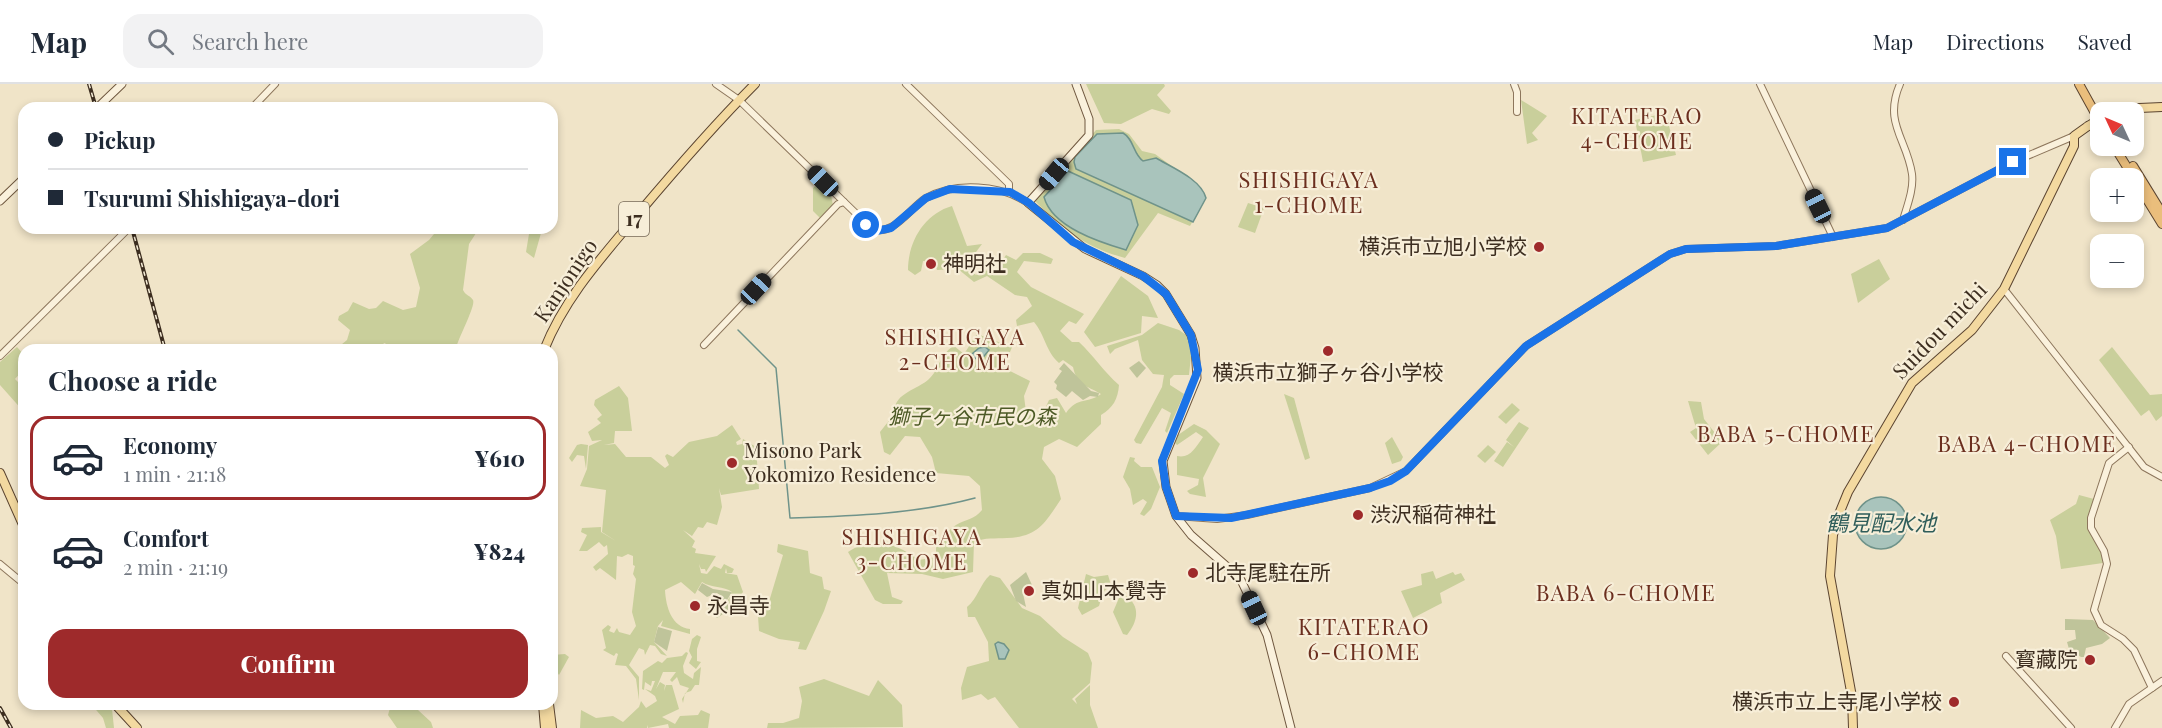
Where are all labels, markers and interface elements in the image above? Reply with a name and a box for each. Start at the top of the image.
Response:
search box [123,14,543,68]
text: Map [30,23,87,60]
icon: search [144,25,177,58]
text: Search here [192,26,308,56]
text: Map [1872,27,1913,55]
text: Directions [1946,27,2044,55]
text: Saved [2077,27,2132,55]
district label: KITATERAO 4-CHOME [1571,100,1703,155]
north arrow [2090,102,2144,156]
map controls [2090,102,2144,288]
text: Pickup [84,125,155,155]
route end [1999,148,2026,175]
car [1036,154,1072,194]
car [804,162,842,200]
district label: SHISHIGAYA 1-CHOME [1239,164,1379,219]
button: + [2090,168,2144,222]
text: Tsurumi Shishigaya-dori [84,183,340,213]
car [1802,186,1834,226]
road number: 17 [619,202,649,236]
route start [852,211,879,238]
place label: 横浜市立旭小学校 [1359,231,1527,259]
street label: Kanjonigo [526,233,602,327]
button: − [2090,234,2144,288]
marker: 横浜市立旭小学校 [1532,240,1546,254]
place label: 神明社 [943,248,1006,276]
marker: 神明社 [924,257,938,271]
car [737,270,775,308]
street label: Suidou michi [1885,275,1992,384]
district label: SHISHIGAYA 2-CHOME [885,321,1025,376]
marker: 横浜市立獅子ヶ谷小学校 [1321,344,1335,358]
place label: 横浜市立獅子ヶ谷小学校 [1213,357,1444,385]
text: Choose a ride [48,362,217,398]
park label: 獅子ヶ谷市民の森 [888,401,1058,429]
district label: BABA 5-CHOME [1697,418,1875,448]
district label: BABA 4-CHOME [1937,428,2117,458]
text: Economy [123,430,217,460]
icon: car [51,431,105,485]
place label: Misono Park Yokomizo Residence [743,435,936,487]
text: ¥610 [474,443,525,473]
marker: Misono Park Yokomizo Residence [725,456,739,470]
text: 1 min · 21:18 [123,460,226,487]
place label: 渋沢稲荷神社 [1370,499,1496,527]
water label: 鶴見配水池 [1826,507,1938,537]
marker: 渋沢稲荷神社 [1351,508,1365,522]
district label: SHISHIGAYA 3-CHOME [842,521,982,576]
text: Comfort [123,523,209,553]
icon: car [51,524,105,578]
text: ¥824 [474,536,525,566]
text: 2 min · 21:19 [123,553,228,580]
place label: 北寺尾駐在所 [1205,557,1331,585]
marker: 北寺尾駐在所 [1186,566,1200,580]
place label: 真如山本覺寺 [1041,575,1167,603]
district label: BABA 6-CHOME [1536,577,1716,607]
marker: 真如山本覺寺 [1022,584,1036,598]
car [1238,588,1270,628]
place label: 永昌寺 [707,590,770,618]
marker: 永昌寺 [688,599,702,613]
district label: KITATERAO 6-CHOME [1298,611,1430,666]
button: Confirm [48,629,528,698]
place label: 寳藏院 [2015,644,2078,672]
marker: 寳藏院 [2083,653,2097,667]
place label: 横浜市立上寺尾小学校 [1732,686,1942,714]
marker: 横浜市立上寺尾小学校 [1947,695,1961,709]

